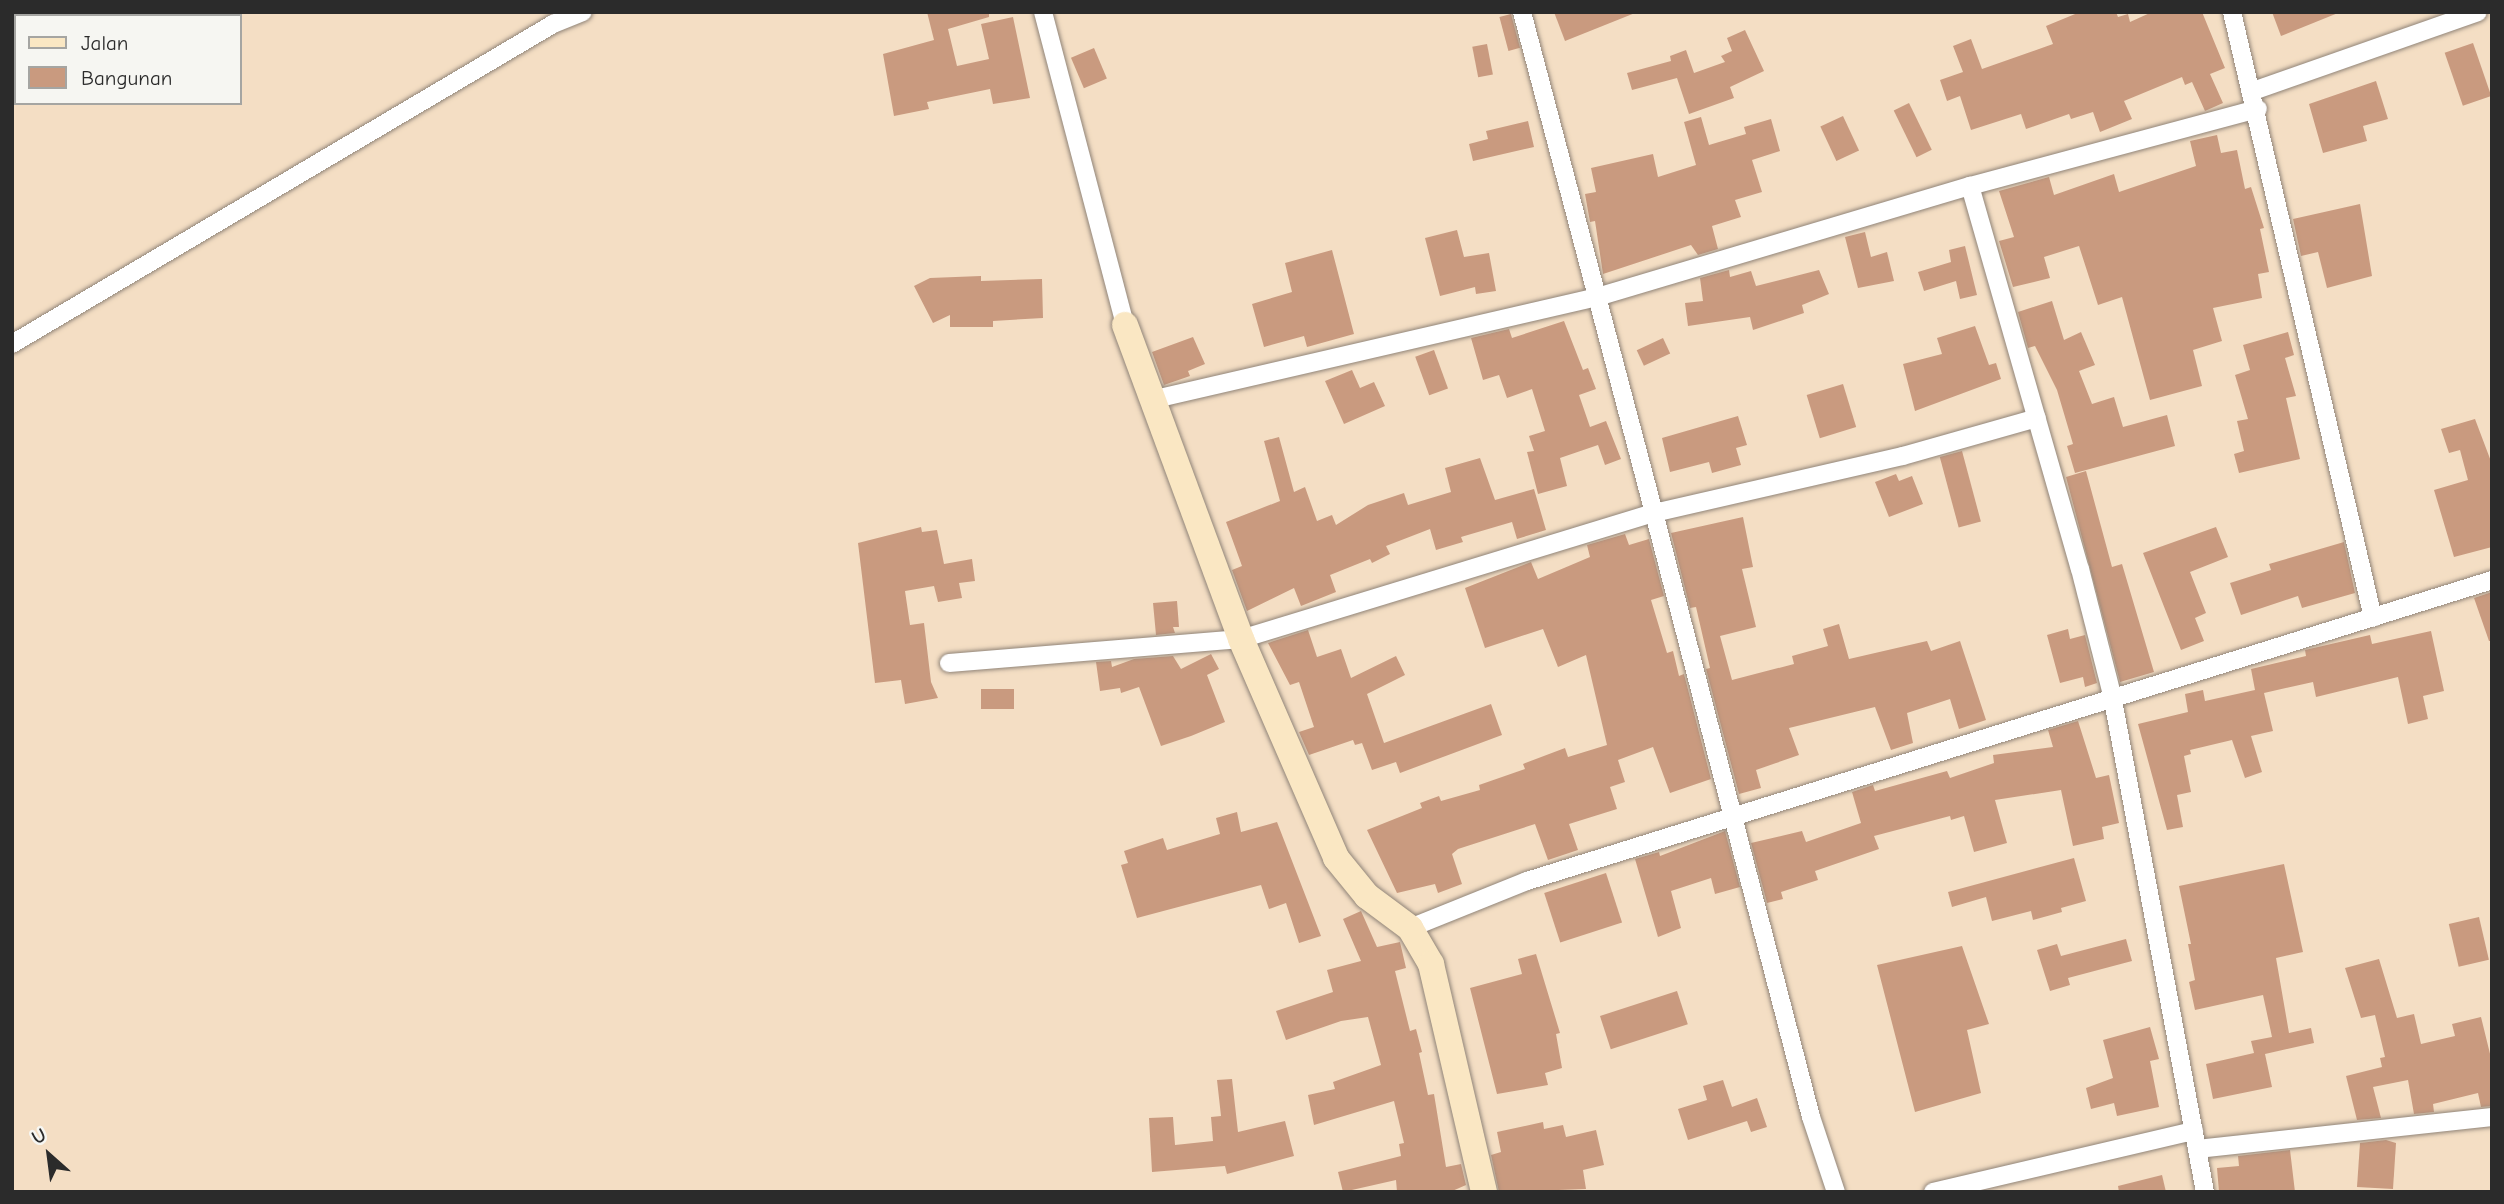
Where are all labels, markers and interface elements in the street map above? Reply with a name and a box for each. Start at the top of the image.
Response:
legend [14,14,242,105]
text: Jalan [81,31,128,55]
text: Bangunan [81,66,172,90]
north arrow [14,1120,84,1190]
text: U [28,1124,50,1149]

